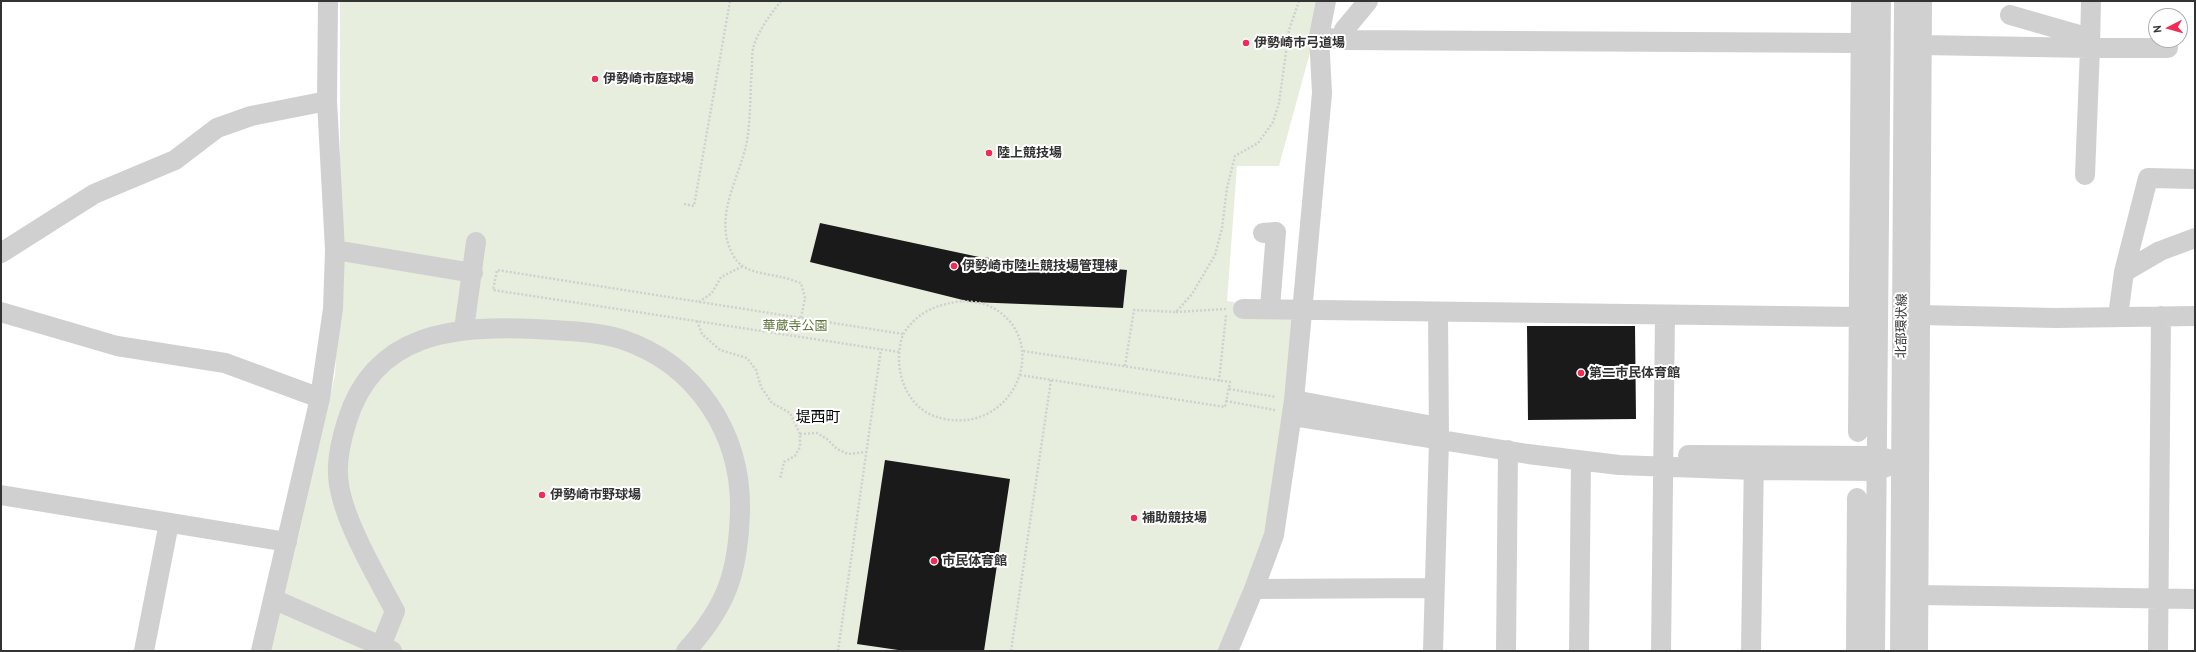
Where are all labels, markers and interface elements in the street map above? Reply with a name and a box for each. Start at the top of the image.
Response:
north arrow [2148,8,2188,48]
text: N [2150,25,2164,33]
place label: 伊勢崎市弓道場 [1254,35,1345,51]
marker: 伊勢崎市弓道場 [1241,38,1251,48]
place label: 伊勢崎市庭球場 [603,71,694,87]
marker: 伊勢崎市庭球場 [590,74,600,84]
place label: 陸上競技場 [997,145,1062,161]
marker: 陸上競技場 [984,148,994,158]
place label: 伊勢崎市陸上競技場管理棟 [962,258,1118,274]
marker: 伊勢崎市陸上競技場管理棟 [949,261,959,271]
street label: 北部環状線 [1894,293,1910,359]
park label: 華蔵寺公園 [763,318,827,334]
place label: 第二市民体育館 [1589,365,1680,381]
marker: 第二市民体育館 [1576,368,1586,378]
district label: 堤西町 [796,409,840,427]
place label: 伊勢崎市野球場 [550,487,641,503]
marker: 伊勢崎市野球場 [537,490,547,500]
place label: 補助競技場 [1142,510,1207,526]
marker: 補助競技場 [1129,513,1139,523]
place label: 市民体育館 [942,553,1007,569]
marker: 市民体育館 [929,556,939,566]

